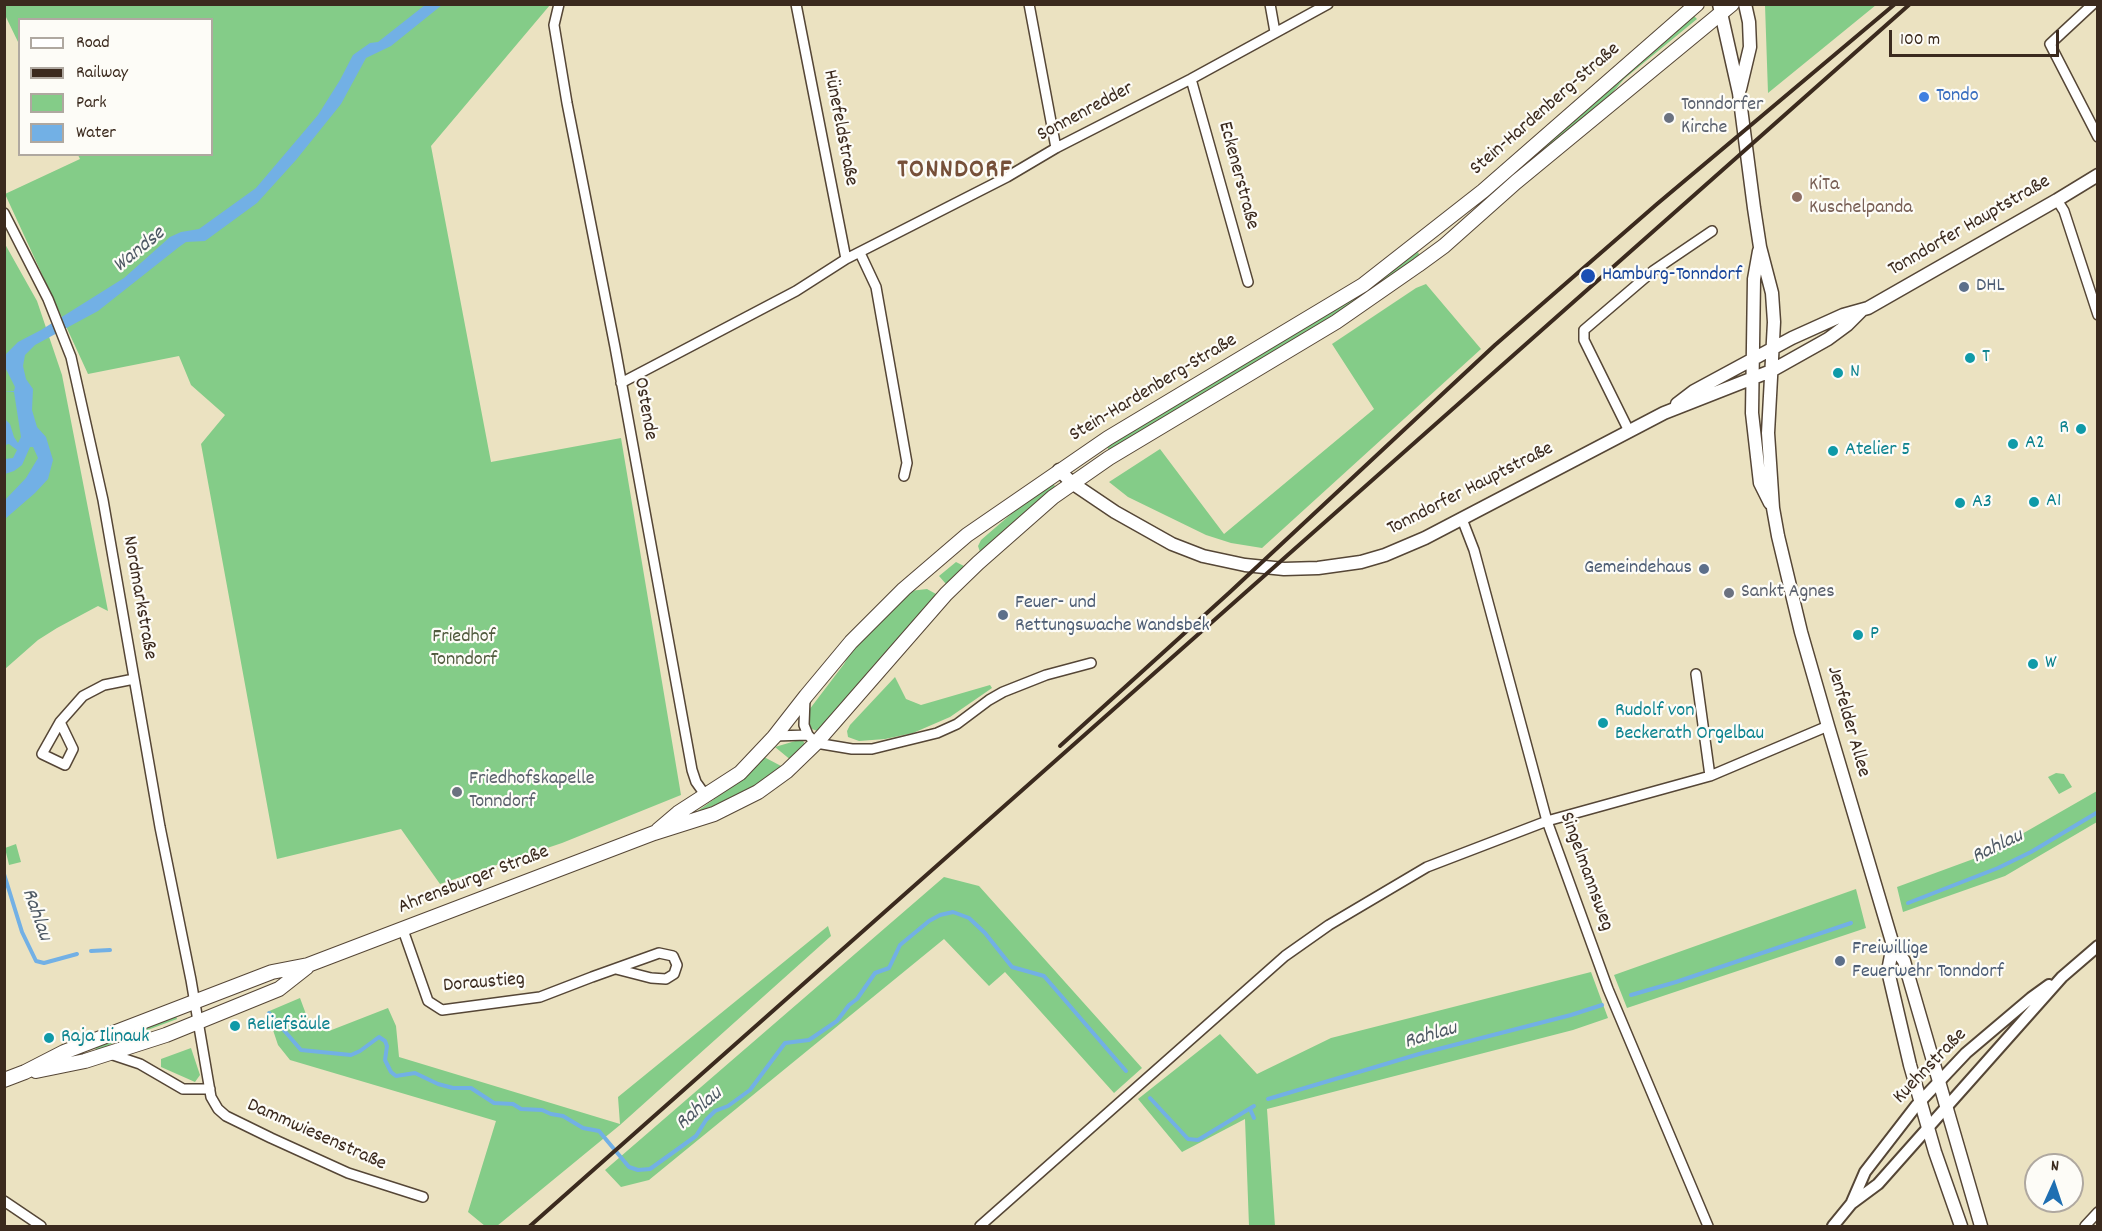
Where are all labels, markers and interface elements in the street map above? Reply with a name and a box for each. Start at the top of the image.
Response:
legend [18,18,213,156]
scale bar [1892,18,2062,56]
text: 100 m [1900,28,1940,53]
text: Road [76,31,110,56]
street label: Stein-Hardenberg-Straße [1466,38,1626,182]
text: Railway [76,61,128,86]
street label: Hünefeldstraße [816,68,862,188]
street label: Sonnenredder [1034,78,1138,148]
place label: Tondo [1936,85,1979,109]
marker: Tondo [1917,90,1931,104]
text: Park [76,91,107,116]
place label: Tonndorfer Kirche [1681,94,1764,141]
marker: Tonndorfer Kirche [1662,111,1676,125]
street label: Eckenerstraße [1211,120,1263,232]
text: Water [76,121,116,146]
district label: TONNDORF [897,156,1013,188]
street label: Tonndorfer Hauptstraße [1885,171,2055,283]
place label: KiTa Kuschelpanda [1809,174,1913,221]
marker: KiTa Kuschelpanda [1790,190,1804,204]
water label: Wandse [109,222,171,280]
place label: Hamburg-Tonndorf [1602,264,1742,288]
marker: Hamburg-Tonndorf [1579,267,1597,285]
place label: DHL [1976,275,2005,299]
marker: DHL [1957,280,1971,294]
street label: Stein-Hardenberg-Straße [1066,330,1242,448]
place label: T [1982,346,1990,370]
marker: T [1963,351,1977,365]
place label: N [1850,361,1860,385]
marker: N [1831,366,1845,380]
street label: Ostende [627,376,661,442]
place label: R [2059,417,2069,441]
marker: R [2074,422,2088,436]
place label: A2 [2025,432,2045,456]
marker: A2 [2006,437,2020,451]
street label: Tonndorfer Hauptstraße [1384,438,1558,542]
place label: Atelier 5 [1845,439,1911,463]
marker: Atelier 5 [1826,444,1840,458]
place label: A1 [2046,490,2061,514]
place label: A3 [1972,491,1992,515]
marker: A1 [2027,495,2041,509]
marker: A3 [1953,496,1967,510]
street label: Nordmarkstraße [115,534,161,662]
place label: Gemeindehaus [1584,557,1692,581]
marker: Gemeindehaus [1697,562,1711,576]
place label: Sankt Agnes [1741,581,1835,605]
marker: Sankt Agnes [1722,586,1736,600]
place label: Feuer- und Rettungswache Wandsbek [1015,592,1210,639]
marker: Feuer- und Rettungswache Wandsbek [996,608,1010,622]
place label: P [1870,623,1879,647]
park label: Friedhof Tonndorf [431,626,497,673]
marker: P [1851,628,1865,642]
place label: W [2045,652,2056,676]
marker: W [2026,657,2040,671]
street label: Jenfelder Allee [1820,664,1874,780]
place label: Rudolf von Beckerath Orgelbau [1615,700,1764,747]
marker: Rudolf von Beckerath Orgelbau [1596,716,1610,730]
place label: Friedhofskapelle Tonndorf [469,768,595,815]
marker: Friedhofskapelle Tonndorf [450,785,464,799]
street label: Singelmannsweg [1552,809,1618,935]
water label: Rahlau [1968,825,2028,871]
street label: Ahrensburger Straße [395,841,553,921]
water label: Rahlau [14,886,56,944]
place label: Freiwillige Feuerwehr Tonndorf [1852,938,2004,985]
marker: Freiwillige Feuerwehr Tonndorf [1833,954,1847,968]
street label: Doraustieg [442,968,526,1000]
place label: Reliefsäule [247,1014,330,1038]
water label: Rahlau [1402,1018,1460,1056]
marker: Reliefsäule [228,1019,242,1033]
street label: Kuehnstraße [1889,1024,1973,1110]
place label: Raja Ilinauk [61,1026,149,1050]
marker: Raja Ilinauk [42,1031,56,1045]
water label: Rahlau [672,1083,728,1137]
street label: Dammwiesenstraße [243,1095,389,1177]
north arrow [2024,1153,2084,1213]
text: N [2050,1155,2059,1178]

